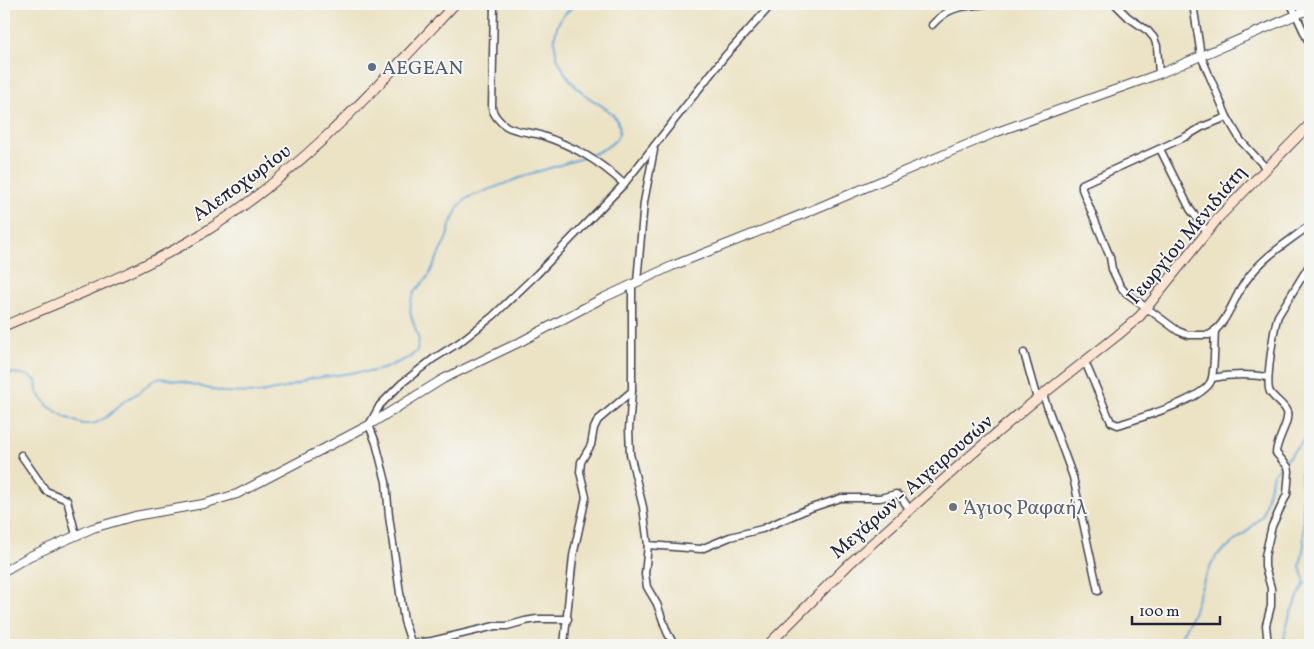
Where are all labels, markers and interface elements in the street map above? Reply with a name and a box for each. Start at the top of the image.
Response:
place label: AEGEAN [382,55,464,83]
marker: AEGEAN [366,61,378,73]
street label: Αλεποχωρίου [187,138,297,229]
street label: Γεωργίου Μενιδιάτη [1121,160,1254,311]
street label: Μεγάρων - Αιγειρουσών [825,409,1000,566]
place label: Άγιος Ραφαήλ [963,495,1088,523]
marker: Άγιος Ραφαήλ [947,501,959,513]
scale bar [1132,594,1219,626]
text: 100 m [1139,602,1179,623]

